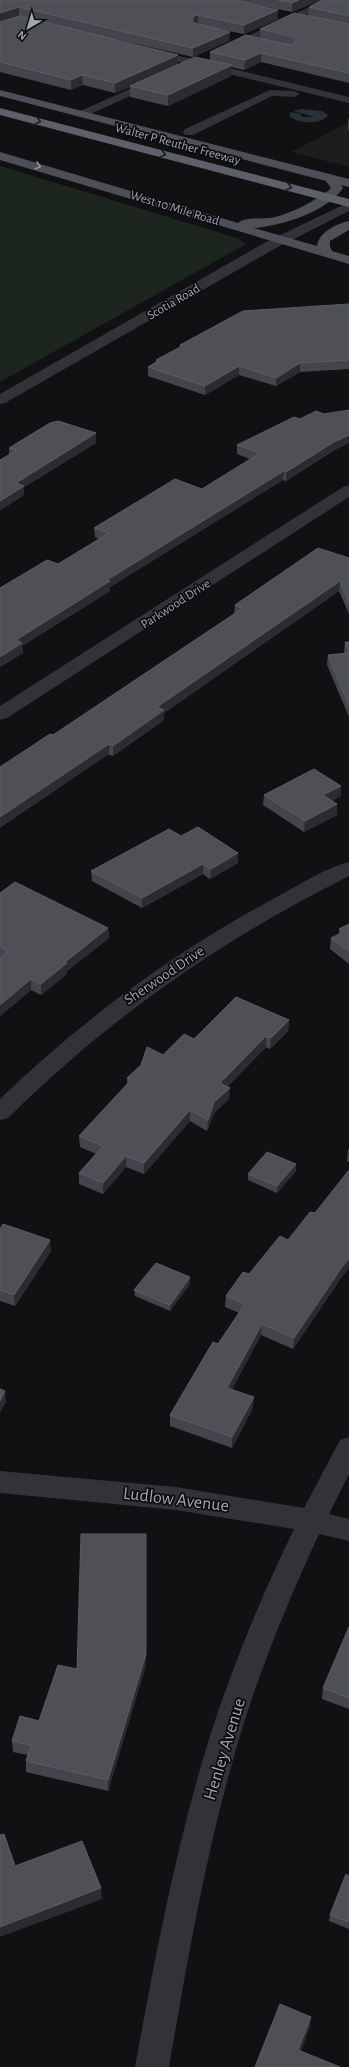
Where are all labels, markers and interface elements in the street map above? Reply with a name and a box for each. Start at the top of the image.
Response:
north arrow [8,8,48,48]
text: N [16,29,29,42]
one-way arrow [34,116,41,125]
street label: Walter P Reuther Freeway [114,121,242,168]
one-way arrow [160,149,167,158]
one-way arrow [34,161,41,170]
one-way arrow [285,182,292,191]
street label: West 10 Mile Road [129,189,221,228]
street label: Scotia Road [145,282,203,323]
street label: Parkwood Drive [139,577,213,631]
street label: Sherwood Drive [122,943,207,1008]
street label: Ludlow Avenue [122,1485,230,1515]
street label: Henley Avenue [201,1696,249,1802]

